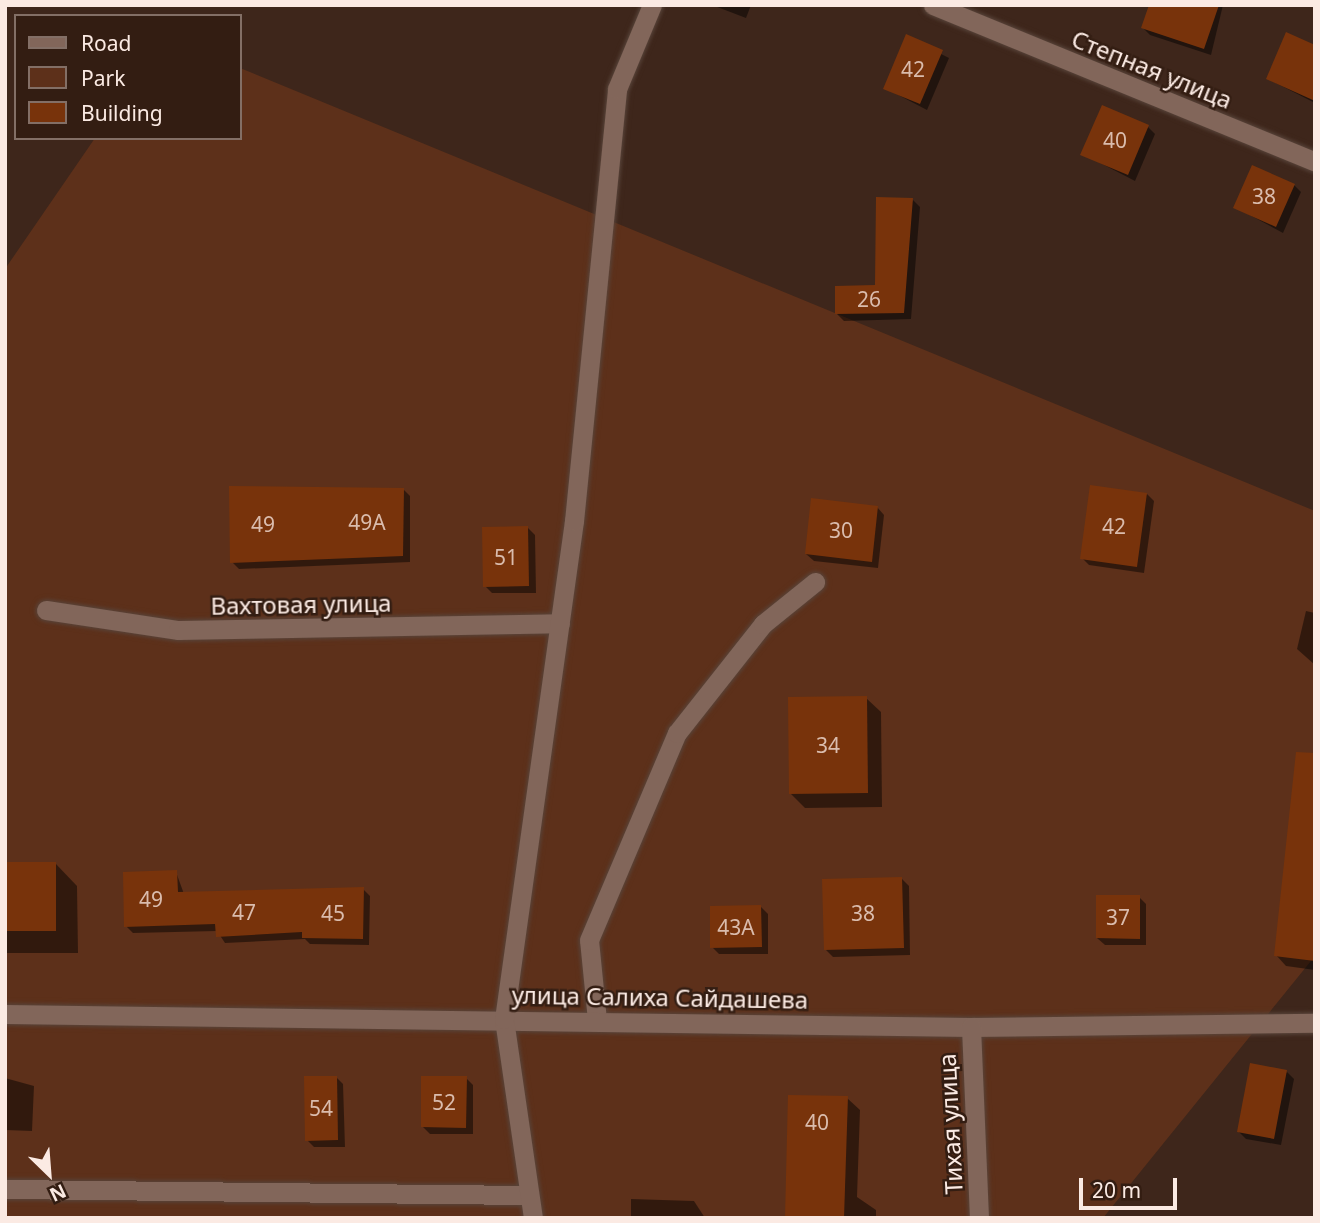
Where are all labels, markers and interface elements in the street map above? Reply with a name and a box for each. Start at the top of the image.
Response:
legend [14,14,242,140]
street label: Степная улица [1068,24,1236,114]
text: Road [81,29,131,57]
house number: 42 [901,56,925,82]
text: Park [81,64,125,92]
text: Building [81,99,163,127]
house number: 40 [1103,127,1127,153]
house number: 38 [1252,183,1276,209]
house number: 26 [857,286,881,312]
house number: 49А [348,509,386,535]
house number: 49 [251,511,275,537]
house number: 42 [1102,513,1126,539]
house number: 30 [829,517,853,543]
house number: 51 [494,544,518,570]
street label: Вахтовая улица [210,588,392,620]
house number: 34 [816,732,840,758]
house number: 49 [139,886,163,912]
house number: 47 [232,899,256,925]
house number: 45 [321,900,345,926]
house number: 38 [851,900,875,926]
house number: 37 [1106,904,1130,930]
house number: 43А [717,914,755,940]
street label: улица Салиха Сайдашева [512,980,808,1014]
street label: Тихая улица [932,1053,968,1195]
house number: 52 [432,1089,456,1115]
house number: 54 [309,1095,333,1121]
house number: 40 [805,1109,829,1135]
north arrow [14,1139,84,1209]
scale bar [1082,1164,1180,1208]
text: 20 m [1092,1176,1141,1204]
text: N [45,1178,70,1208]

